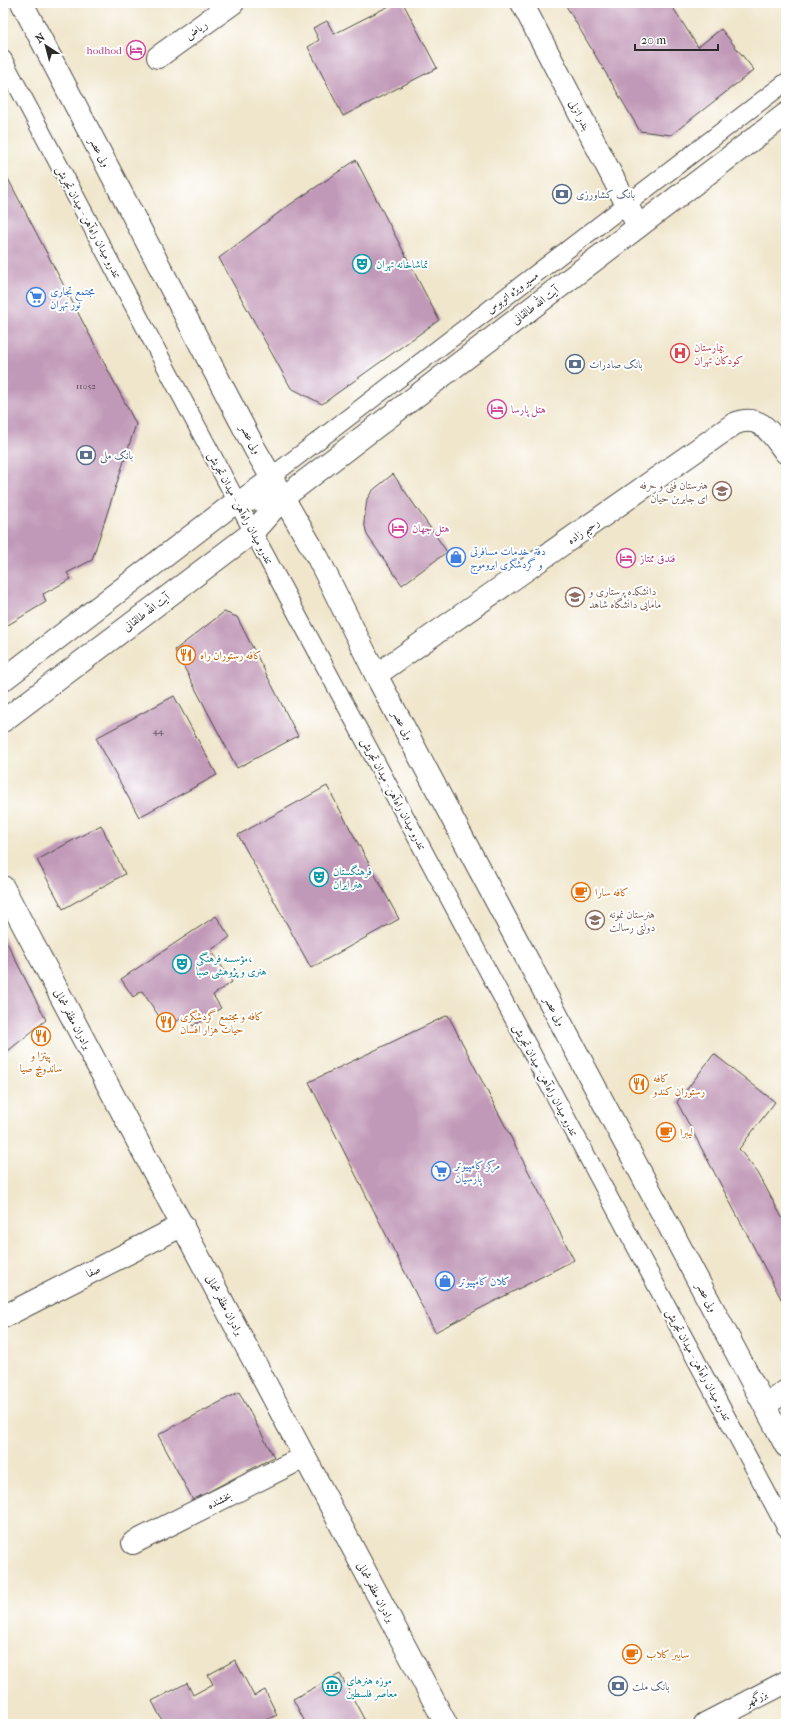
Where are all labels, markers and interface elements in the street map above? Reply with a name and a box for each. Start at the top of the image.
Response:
street label: ریاض [183,18,210,43]
north arrow [26,26,66,66]
scale bar [635,26,718,52]
text: N [33,30,48,46]
text: 20 m [641,33,666,47]
hotel icon: hodhod [125,39,147,61]
place label: hodhod [87,44,123,57]
street label: بندر انزلی [566,98,593,133]
street label: ولی عصر [85,134,113,170]
street label: تندرو میدان راه‌آهن - میدان تجریش [52,163,125,282]
bank icon: بانک کشاورزی [551,183,573,205]
place label: بانک کشاورزی [576,188,635,201]
theatre icon: تماشاخانه تهران [351,253,373,275]
place label: تماشاخانه تهران [376,258,428,272]
street label: مسیر ویژه اتوبوس [484,269,541,316]
street label: آیت الله طالقانی [508,280,562,327]
place label: مجتمع تجاری نور تهران [50,285,95,312]
supermarket icon: مجتمع تجاری نور تهران [25,286,47,308]
place label: بیمارستان کودکان تهران [694,341,743,368]
hospital icon: بیمارستان کودکان تهران [669,342,691,364]
bank icon: بانک صادرات [564,353,586,375]
place label: بانک صادرات [589,358,643,371]
house number: 11052 [76,381,96,391]
hotel icon: هتل پارسا [486,398,508,420]
place label: هتل پارسا [511,403,546,418]
street label: ولی عصر [236,421,264,457]
bank icon: بانک ملی [75,444,97,466]
place label: بانک ملی [100,449,133,464]
street label: تندرو میدان راه‌آهن - میدان تجریش [204,449,277,568]
place label: هنرستان فنی و حرفه ای جابربن حیان [639,479,708,505]
school or university icon: هنرستان فنی و حرفه ای جابربن حیان [711,480,733,502]
street label: رحیم زاده [565,516,604,550]
hotel icon: هتل جهان [387,517,409,539]
place label: هتل جهان [412,522,449,537]
place label: دفتر خدمات مسافرتی و گردشگری ابروموج [470,545,546,575]
shop icon: دفتر خدمات مسافرتی و گردشگری ابروموج [445,546,467,568]
hotel icon: فندق ممتاز [615,547,637,569]
place label: فندق ممتاز [639,552,676,565]
place label: دانشکده پرستاری و مامایی دانشگاه شاهد [588,585,661,612]
school or university icon: دانشکده پرستاری و مامایی دانشگاه شاهد [564,586,586,608]
street label: آیت الله طالقانی [119,587,173,634]
restaurant icon: کافه رستوران راه [175,644,197,666]
place label: کافه رستوران راه [200,649,262,662]
street label: ولی عصر [388,707,416,743]
house number: 44 [153,726,164,736]
street label: تندرو میدان راه‌آهن - میدان تجریش [357,735,430,854]
place label: فرهنگستان هنر ایران [333,864,372,891]
theatre icon: فرهنگستان هنر ایران [308,866,330,888]
cafe icon: کافه سارا [570,881,592,903]
place label: کافه سارا [595,886,629,899]
place label: هنرستان نمونه دولتی رسالت [609,908,655,936]
school or university icon: هنرستان نمونه دولتی رسالت [584,909,606,931]
place label: مؤسسه فرهنگی، هنری و پژوهشی صبا [196,951,267,979]
theatre icon: مؤسسه فرهنگی، هنری و پژوهشی صبا [171,953,193,975]
street label: برادران مظفر شمالی [50,987,94,1052]
street label: ولی عصر [540,993,568,1029]
place label: کافه و مجتمع گردشگری حیات هزار افسان [180,1009,263,1037]
restaurant icon: کافه و مجتمع گردشگری حیات هزار افسان [155,1011,177,1033]
street label: تندرو میدان راه‌آهن - میدان تجریش [509,1021,582,1140]
restaurant icon: پیتزا و ساندویچ صیا [30,1025,52,1047]
place label: پیتزا و ساندویچ صیا [20,1049,62,1077]
place label: کافه رستوران کندو [652,1072,705,1098]
restaurant icon: کافه رستوران کندو [628,1073,650,1095]
cafe icon: لیبرا [655,1121,677,1143]
place label: لیبرا [680,1126,693,1139]
place label: مرکز کامپیوتر پارسیان [454,1159,500,1186]
supermarket icon: مرکز کامپیوتر پارسیان [430,1160,452,1182]
street label: صفا [84,1262,103,1280]
shop icon: کلان کامپیوتر [434,1270,456,1292]
street label: برادران مظفر شمالی [202,1273,246,1338]
place label: کلان کامپیوتر [458,1275,510,1289]
street label: ولی عصر [692,1279,720,1315]
street label: تندرو میدان راه‌آهن - میدان تجریش [662,1306,735,1425]
street label: بخشنده [205,1489,233,1512]
street label: برادران مظفر شمالی [353,1560,397,1625]
cafe icon: سایبر کلاب [621,1643,643,1665]
place label: سایبر کلاب [646,1648,689,1661]
place label: موزه هنرهای معاصر فلسطین [346,1674,397,1701]
museum icon: موزه هنرهای معاصر فلسطین [321,1675,343,1697]
bank icon: بانک ملت [607,1675,629,1697]
place label: بانک ملت [632,1680,670,1693]
street label: بزرگمهر [742,1687,770,1711]

